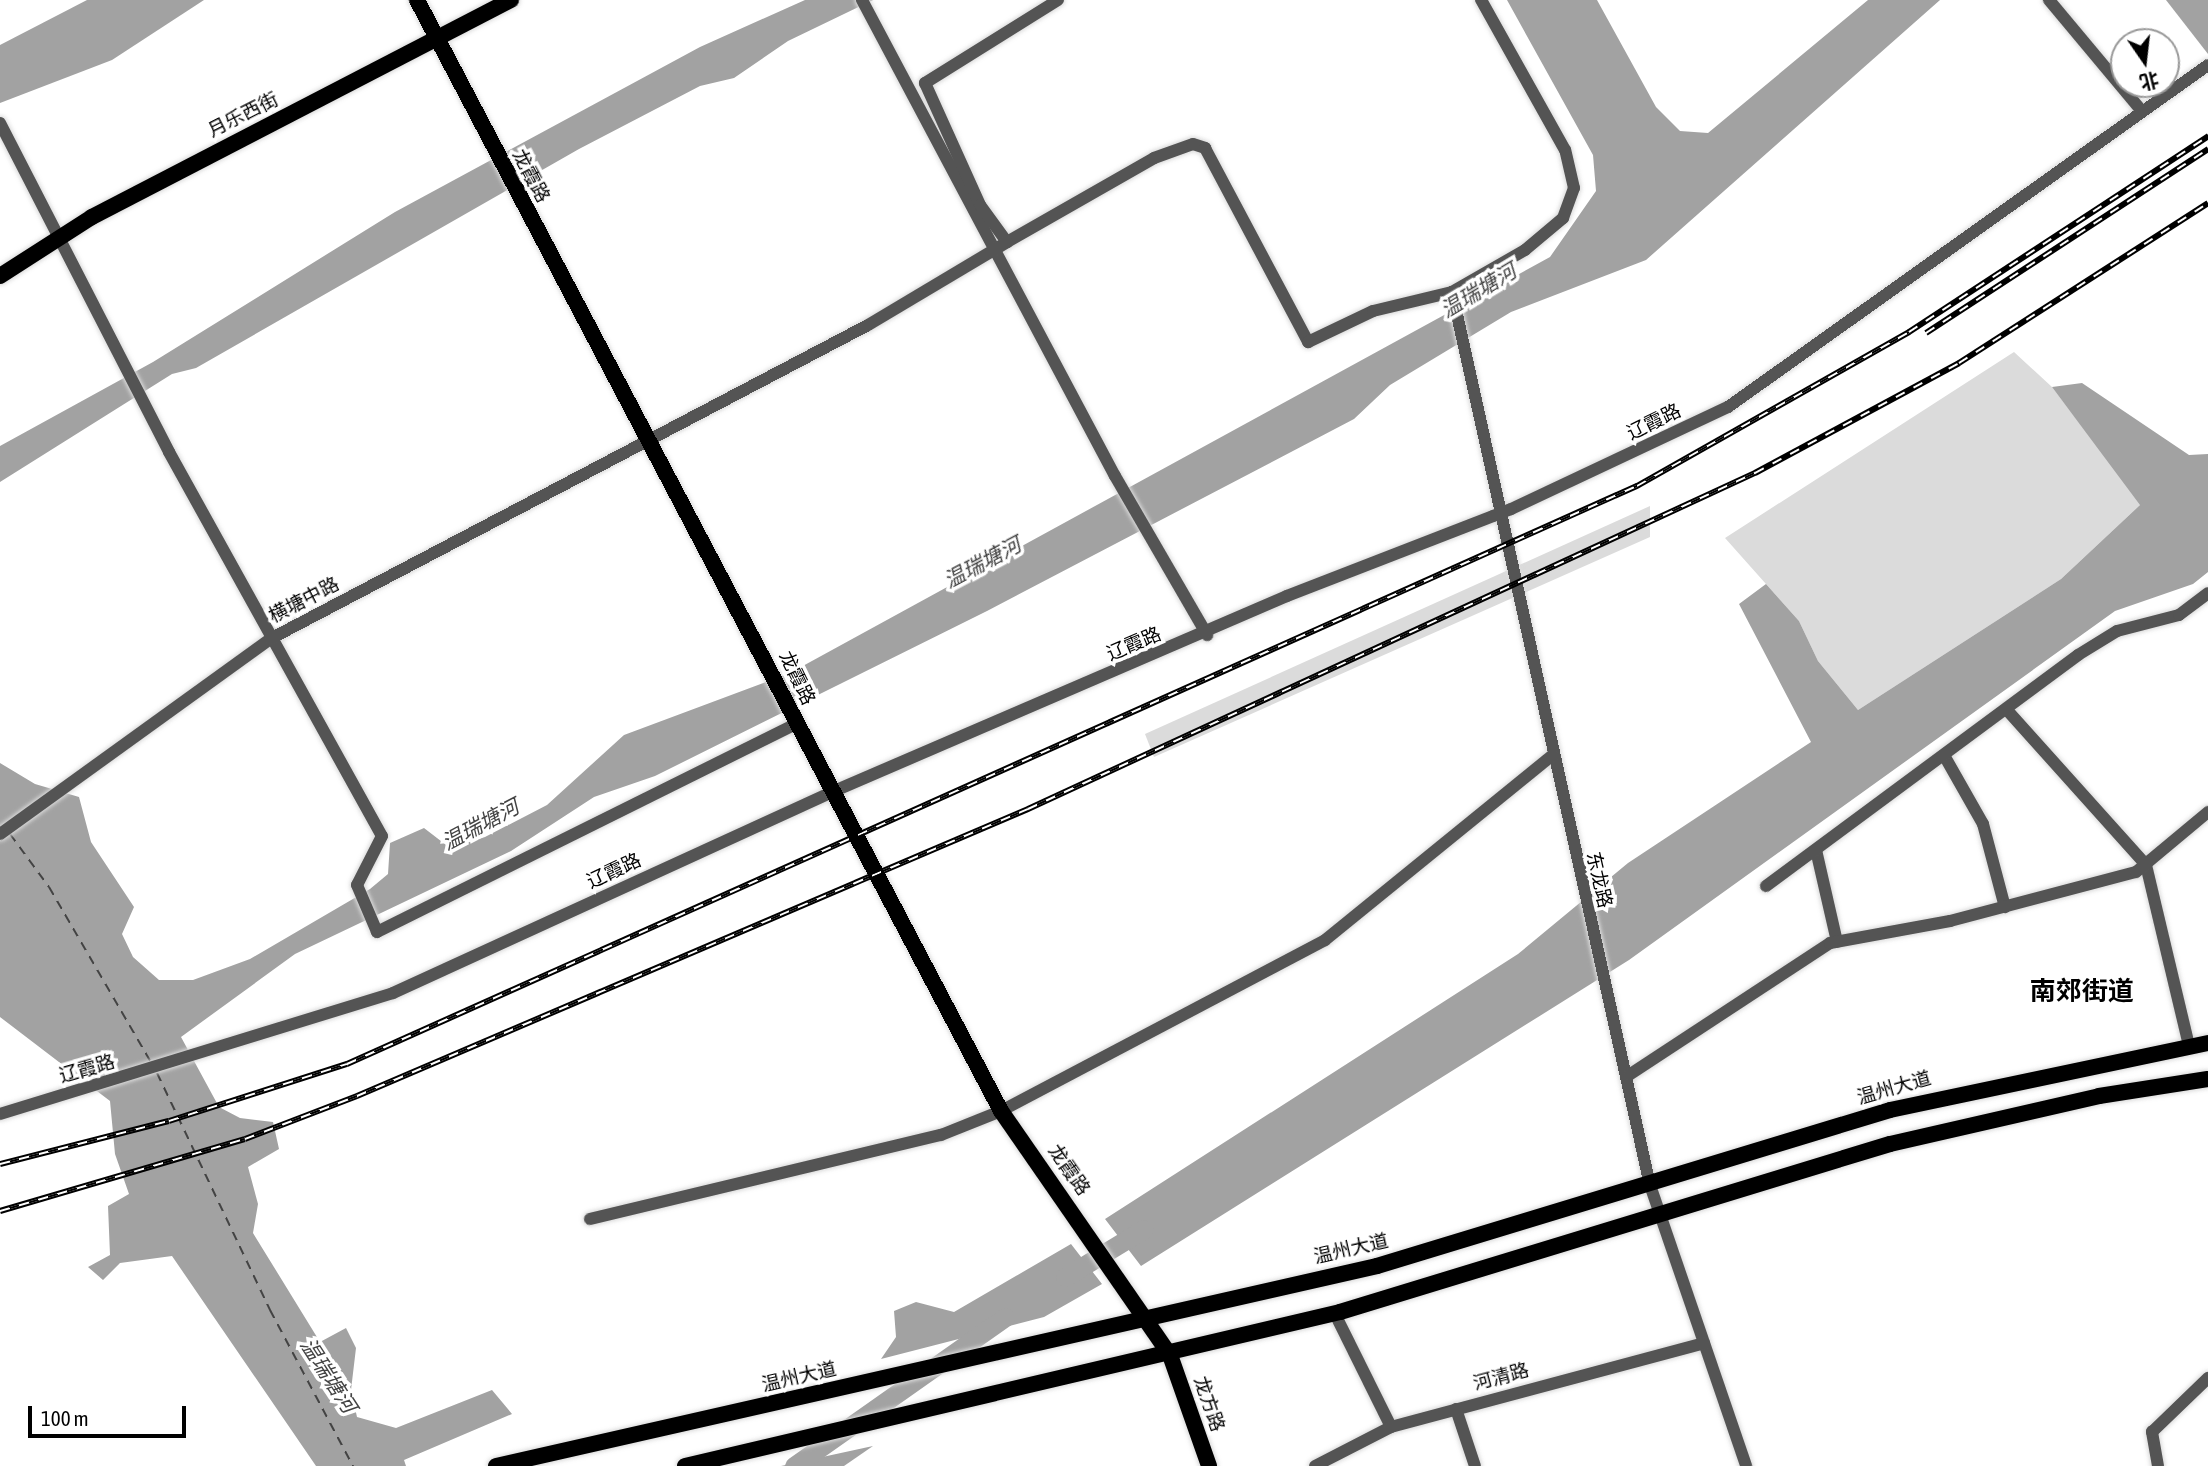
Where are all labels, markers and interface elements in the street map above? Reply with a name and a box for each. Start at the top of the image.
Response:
north arrow [2110,28,2180,98]
text: 北 [2138,68,2161,94]
street label: 月乐西街 [204,88,282,142]
street label: 龙霞路 [508,145,554,207]
water label: 温瑞塘河 [1436,258,1520,322]
street label: 辽霞路 [1623,399,1685,445]
water label: 温瑞塘河 [939,531,1025,593]
street label: 横塘中路 [265,573,343,627]
street label: 辽霞路 [1103,622,1165,666]
street label: 龙霞路 [774,647,820,709]
water label: 温瑞塘河 [437,793,523,855]
street label: 辽霞路 [583,849,645,893]
street label: 东龙路 [1581,850,1617,910]
district label: 南郊街道 [2030,976,2134,1008]
street label: 辽霞路 [56,1050,118,1088]
street label: 温州大道 [1854,1067,1934,1109]
street label: 龙霞路 [1043,1140,1095,1200]
street label: 温州大道 [1311,1229,1391,1269]
water label: 温瑞塘河 [296,1333,362,1417]
street label: 温州大道 [759,1357,839,1397]
street label: 河清路 [1471,1359,1531,1395]
street label: 龙方路 [1189,1373,1229,1435]
scale bar [32,1392,189,1436]
text: 100 m [41,1406,89,1430]

